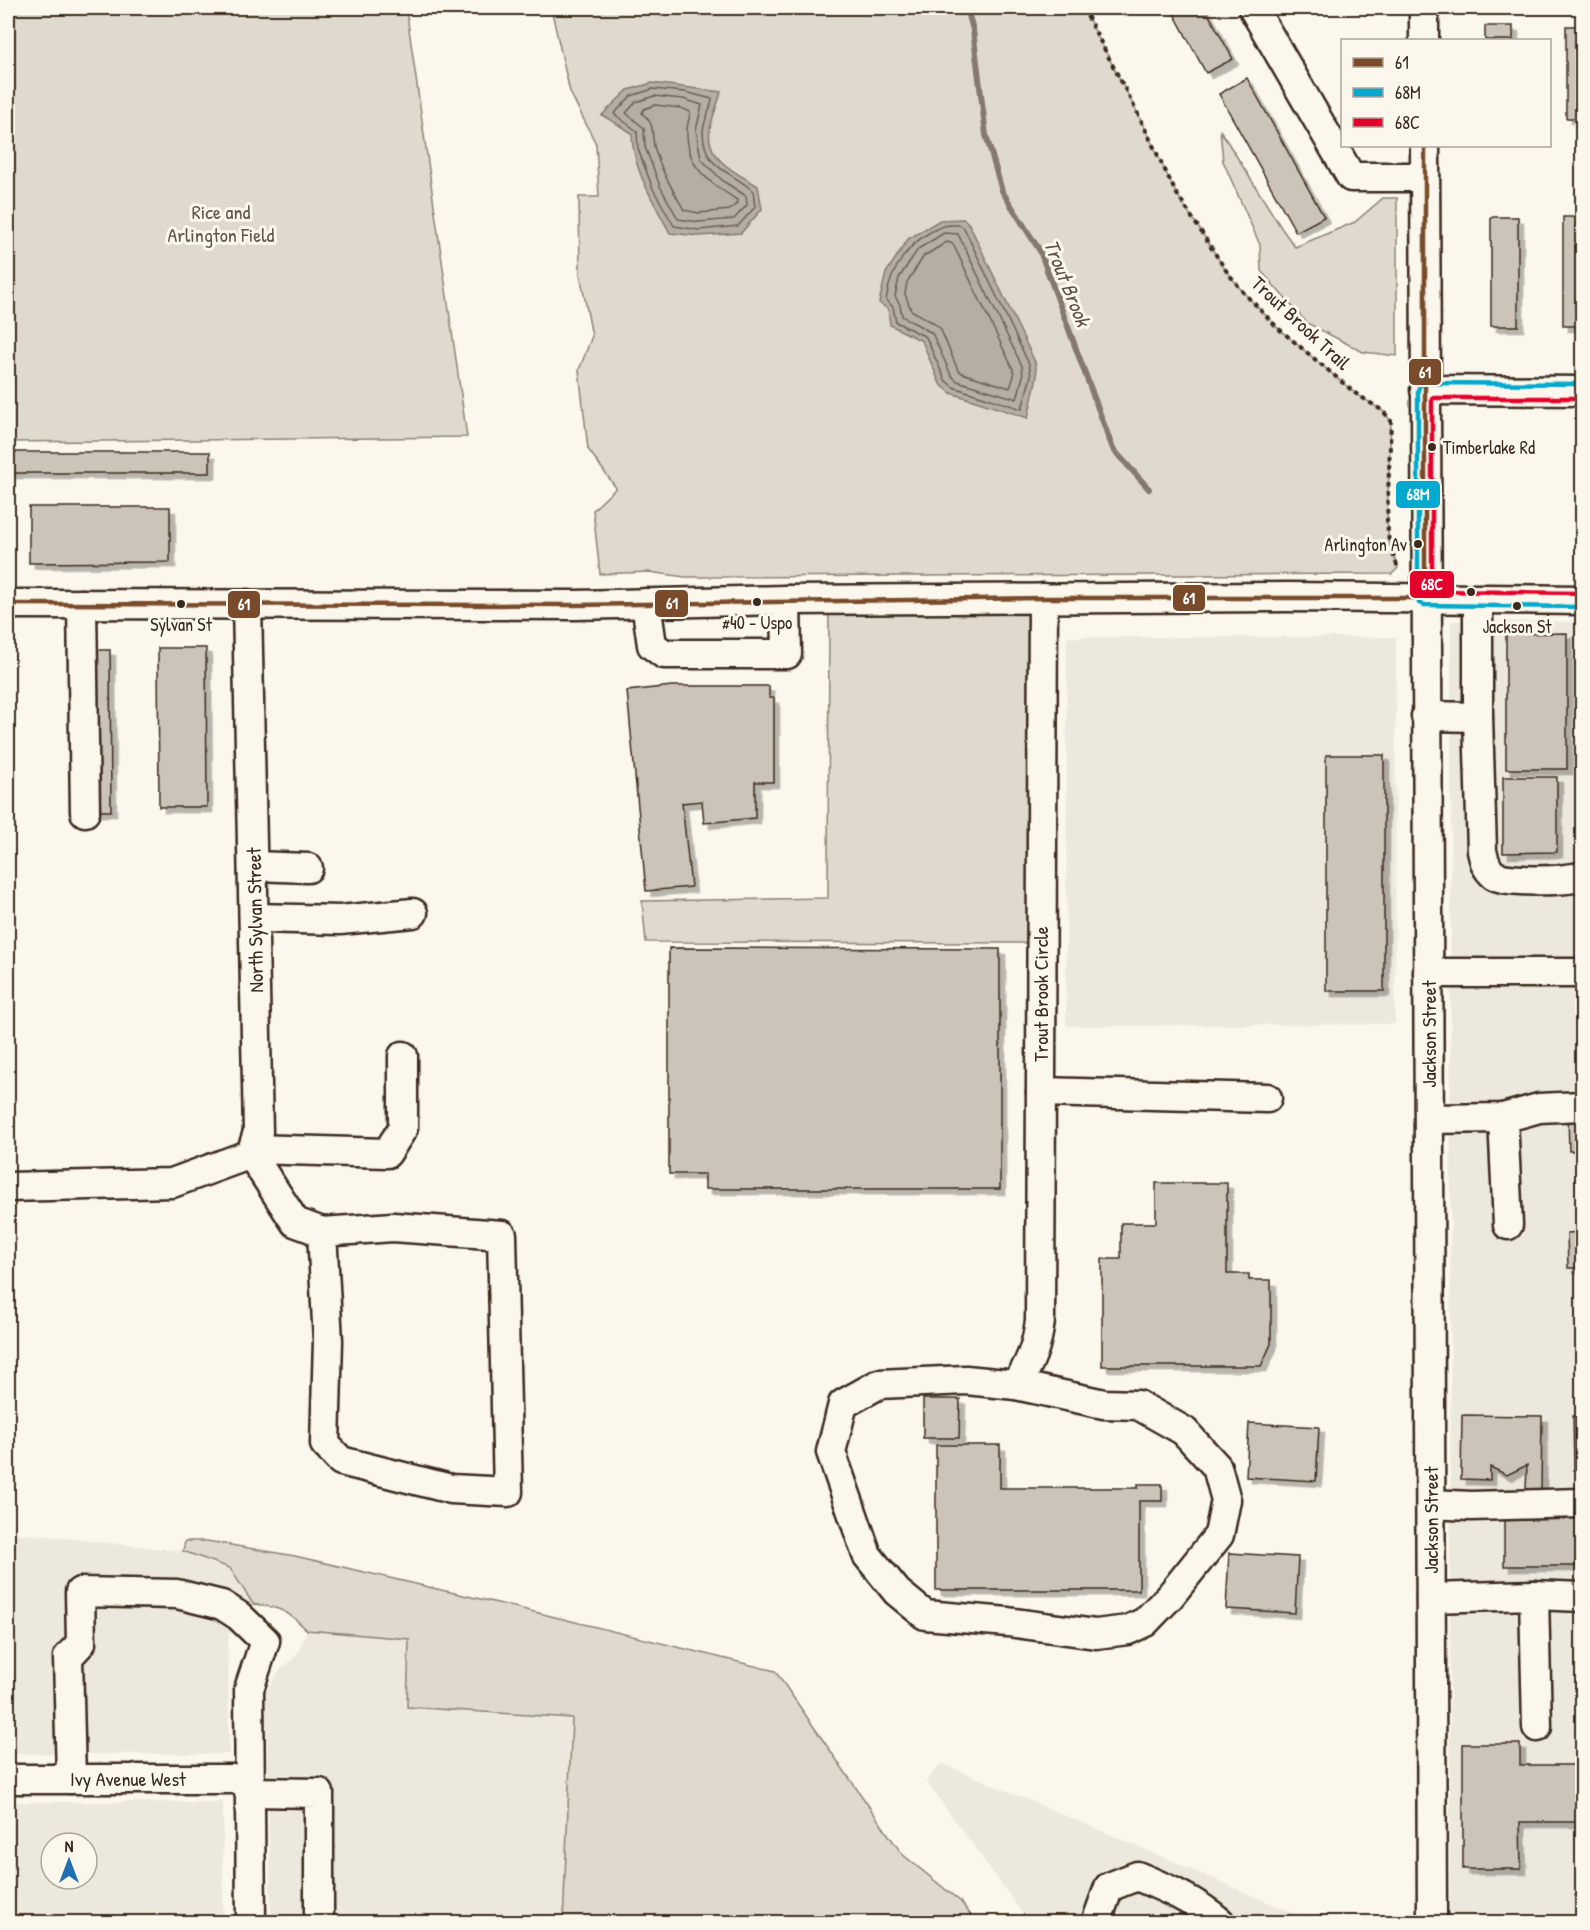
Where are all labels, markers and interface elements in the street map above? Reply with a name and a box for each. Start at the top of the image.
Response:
legend [1341,39,1551,147]
text: 61 [1395,50,1409,75]
text: 68M [1395,80,1421,105]
text: 68C [1395,110,1420,135]
park label: Rice and Arlington Field [168,198,275,248]
water label: Trout Brook [1037,235,1099,333]
street label: Trout Brook Trail [1246,270,1357,376]
line badge: 61 [1408,358,1442,386]
text: 61 [1419,361,1431,383]
place label: Timberlake Rd [1443,435,1535,460]
marker: Timberlake Rd [1426,441,1438,453]
line badge: 68M [1395,480,1441,509]
text: 68M [1407,483,1430,505]
place label: Arlington Av [1325,532,1407,557]
marker: Arlington Av [1412,538,1424,550]
line badge: 68C [1409,570,1455,599]
text: 68C [1421,573,1443,595]
line badge: 61 [1172,584,1206,612]
unlabelled marker [1465,586,1477,598]
text: 61 [1183,587,1195,609]
line badge: 61 [654,589,689,618]
line badge: 61 [227,590,261,619]
text: 61 [666,592,678,614]
text: 61 [238,593,250,615]
marker: #40 - Uspo [751,596,763,608]
marker: Sylvan St [175,598,187,610]
marker: Jackson St [1511,600,1523,612]
place label: #40 - Uspo [722,610,792,635]
place label: Sylvan St [150,612,213,637]
place label: Jackson St [1482,614,1552,639]
street label: North Sylvan Street [240,846,269,993]
street label: Trout Brook Circle [1027,926,1054,1062]
street label: Jackson Street [1415,979,1442,1088]
street label: Jackson Street [1417,1465,1444,1574]
street label: Ivy Avenue West [70,1765,187,1792]
north arrow [39,1831,99,1891]
text: N [65,1835,74,1857]

